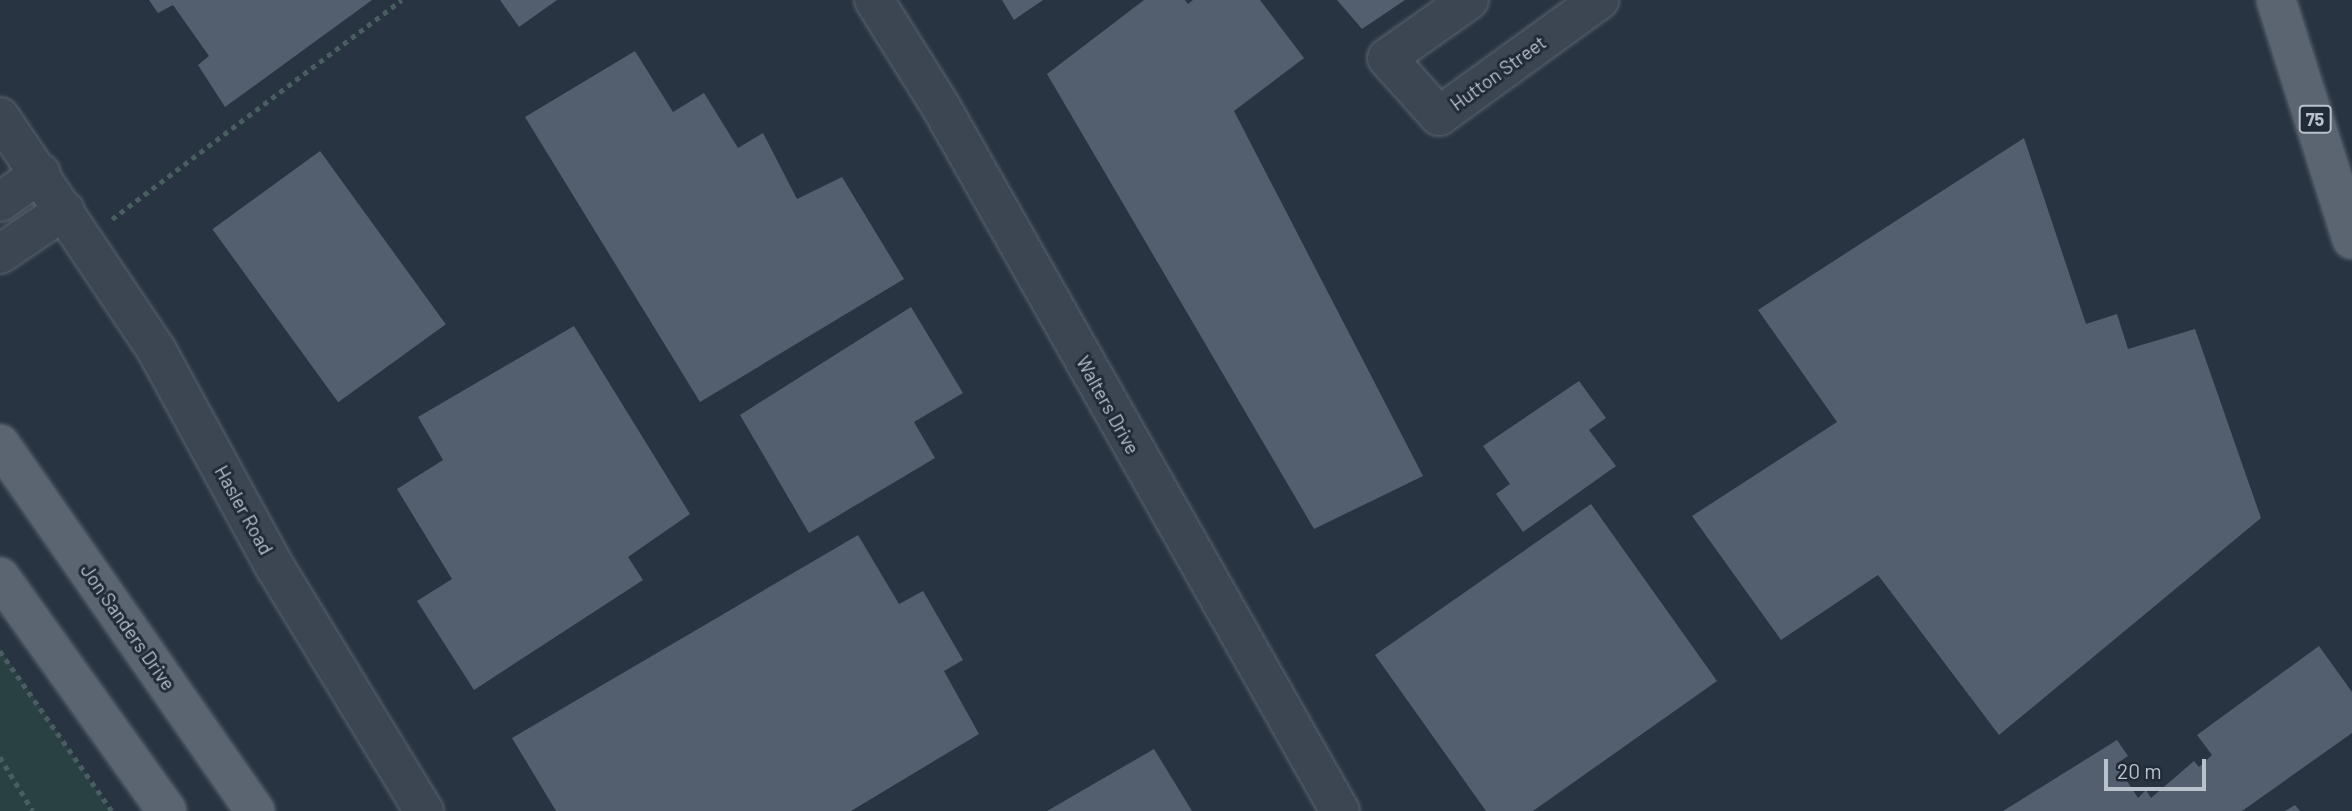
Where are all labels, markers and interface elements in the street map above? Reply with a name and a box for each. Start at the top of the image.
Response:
street label: Hutton Street [1446,31,1550,115]
road number: 75 [2298,104,2332,134]
street label: Walters Drive [1072,352,1144,458]
street label: Hasler Road [210,461,278,559]
street label: Jon Sanders Drive [76,559,180,695]
scale bar [2107,744,2208,788]
text: 20 m [2117,758,2162,783]

